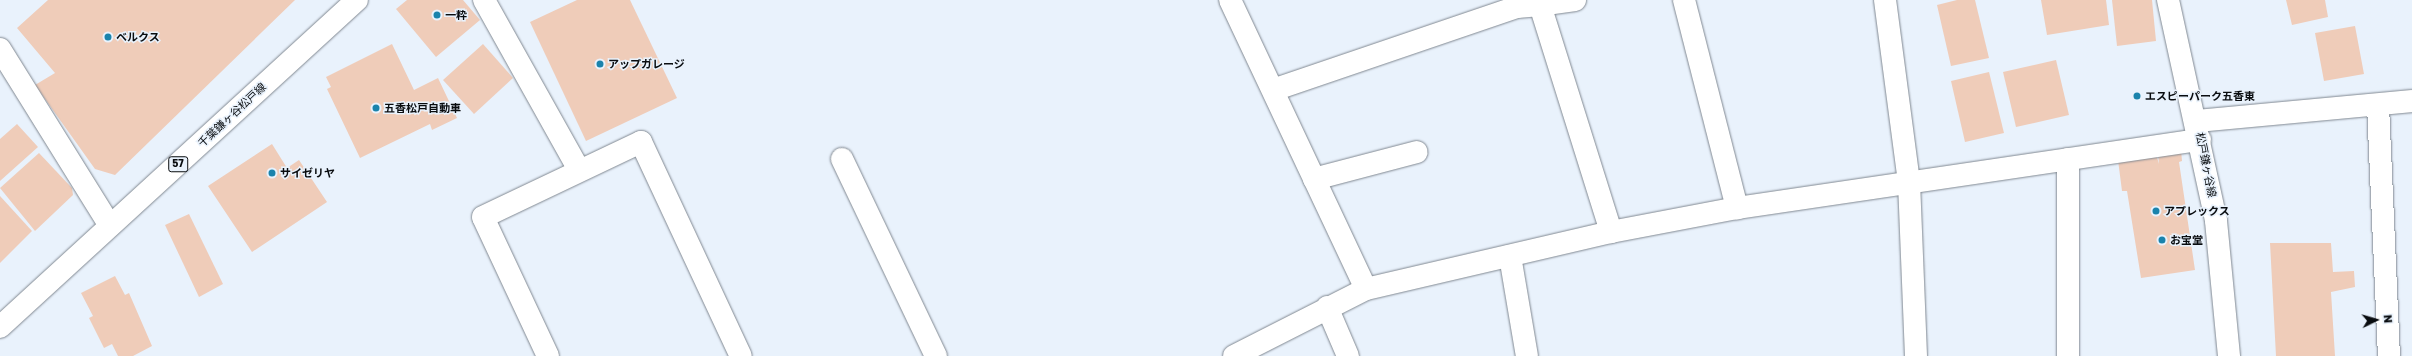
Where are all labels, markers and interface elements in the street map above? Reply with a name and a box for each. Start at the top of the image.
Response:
place label: 一粋 [445,8,467,22]
marker: 一粋 [432,10,442,20]
place label: ベルクス [116,30,160,44]
marker: ベルクス [103,32,113,42]
place label: アップガレージ [608,57,685,71]
marker: アップガレージ [595,59,605,69]
street label: 千葉鎌ヶ谷松戸線 [195,80,269,150]
place label: エスピーパーク五香東 [2145,89,2255,103]
marker: エスピーパーク五香東 [2132,91,2142,101]
place label: 五香松戸自動車 [384,101,461,115]
marker: 五香松戸自動車 [371,103,381,113]
street label: 松戸鎌ヶ谷線 [2193,131,2219,199]
road number: 57 [168,156,188,172]
place label: サイゼリヤ [280,166,335,180]
marker: サイゼリヤ [267,168,277,178]
place label: アプレックス [2164,204,2230,218]
marker: アプレックス [2151,206,2161,216]
place label: お宝堂 [2170,233,2203,247]
marker: お宝堂 [2157,235,2167,245]
north arrow [2356,300,2396,340]
text: N [2382,314,2395,324]

